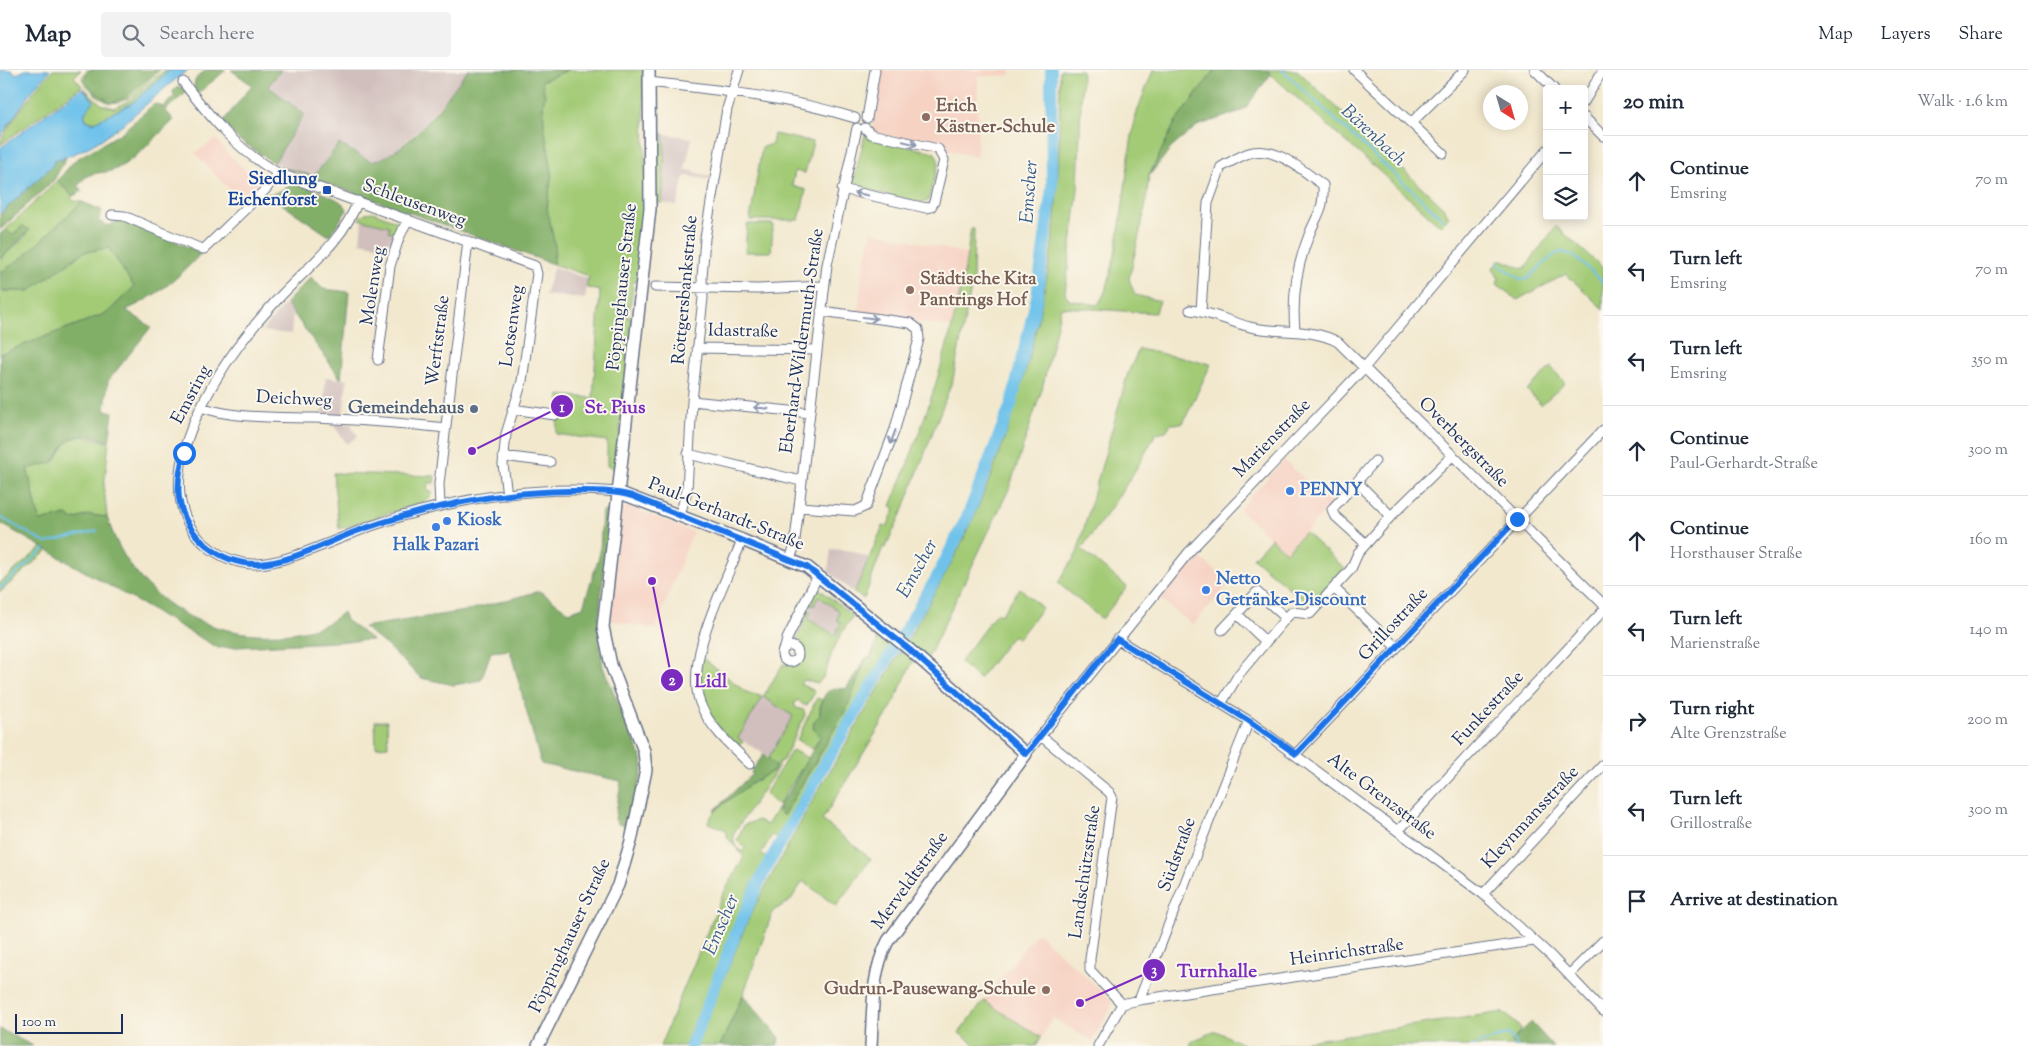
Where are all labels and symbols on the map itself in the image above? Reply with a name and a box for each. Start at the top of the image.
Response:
north arrow [1483,85,1528,130]
place label: Erich Kästner-Schule [936,94,1056,141]
water label: Bärenbach [1334,99,1412,174]
marker: Erich Kästner-Schule [920,111,932,123]
one-way arrow [901,139,917,148]
water label: Emscher [1014,159,1046,225]
place label: Siedlung Eichenforst [228,167,318,214]
street label: Schleusenweg [359,173,470,235]
marker: Siedlung Eichenforst [321,184,333,196]
one-way arrow [853,188,869,198]
street label: Pöppinghauser Straße [601,202,645,372]
street label: Röttgersbankstraße [667,214,705,366]
street label: Eberhard-Wildermuth-Straße [774,227,832,455]
street label: Molenweg [355,245,393,327]
place label: Städtische Kita Pantrings Hof [920,267,1037,314]
street label: Lotsenweg [494,283,532,369]
marker: Städtische Kita Pantrings Hof [904,284,916,296]
street label: Werftstraße [420,294,458,388]
one-way arrow [861,313,877,323]
street label: Idastraße [708,318,778,346]
street label: Emsring [166,360,219,429]
street label: Deichweg [255,385,333,415]
callout: St. Pius [550,389,656,423]
street label: Overbergstraße [1412,392,1514,494]
street label: Marienstraße [1228,393,1318,485]
text: St. Pius [585,395,646,422]
place label: Gemeindehaus [348,396,464,422]
text: 1 [559,398,565,419]
marker: Gemeindehaus [468,403,480,415]
one-way arrow [753,403,769,413]
one-way arrow [887,429,897,445]
route start [173,442,196,465]
street label: Paul-Gerhardt-Straße [644,472,808,558]
place label: PENNY [1300,478,1363,504]
marker: PENNY [1284,485,1296,497]
place label: Kiosk [457,508,502,534]
route end [1506,508,1529,531]
marker: Kiosk [441,515,453,527]
marker: Halk Pazari [430,521,442,533]
place label: Halk Pazari [393,533,480,559]
water label: Emscher [891,534,945,603]
place label: Netto Getränke-Discount [1216,567,1367,614]
street label: Grillostraße [1353,582,1435,668]
marker: Netto Getränke-Discount [1200,584,1212,596]
callout: Lidl [659,663,737,697]
street label: Funkestraße [1447,665,1531,753]
text: Lidl [695,669,728,696]
text: 2 [668,671,676,692]
street label: Alte Grenzstraße [1321,747,1441,847]
street label: Kleynmansstraße [1476,761,1586,875]
street label: Landschützstraße [1064,803,1108,941]
street label: Südstraße [1153,814,1203,896]
street label: Merveldtstraße [866,827,956,935]
street label: Pöppinghauser Straße [524,854,618,1018]
water label: Emscher [697,890,747,960]
street label: Heinrichstraße [1288,932,1406,974]
callout: Turnhalle [1141,953,1267,987]
text: Turnhalle [1177,959,1257,986]
text: 3 [1151,961,1157,982]
place label: Gudrun-Pausewang-Schule [824,977,1037,1003]
marker: Gudrun-Pausewang-Schule [1040,984,1052,996]
scale bar [15,1011,122,1034]

